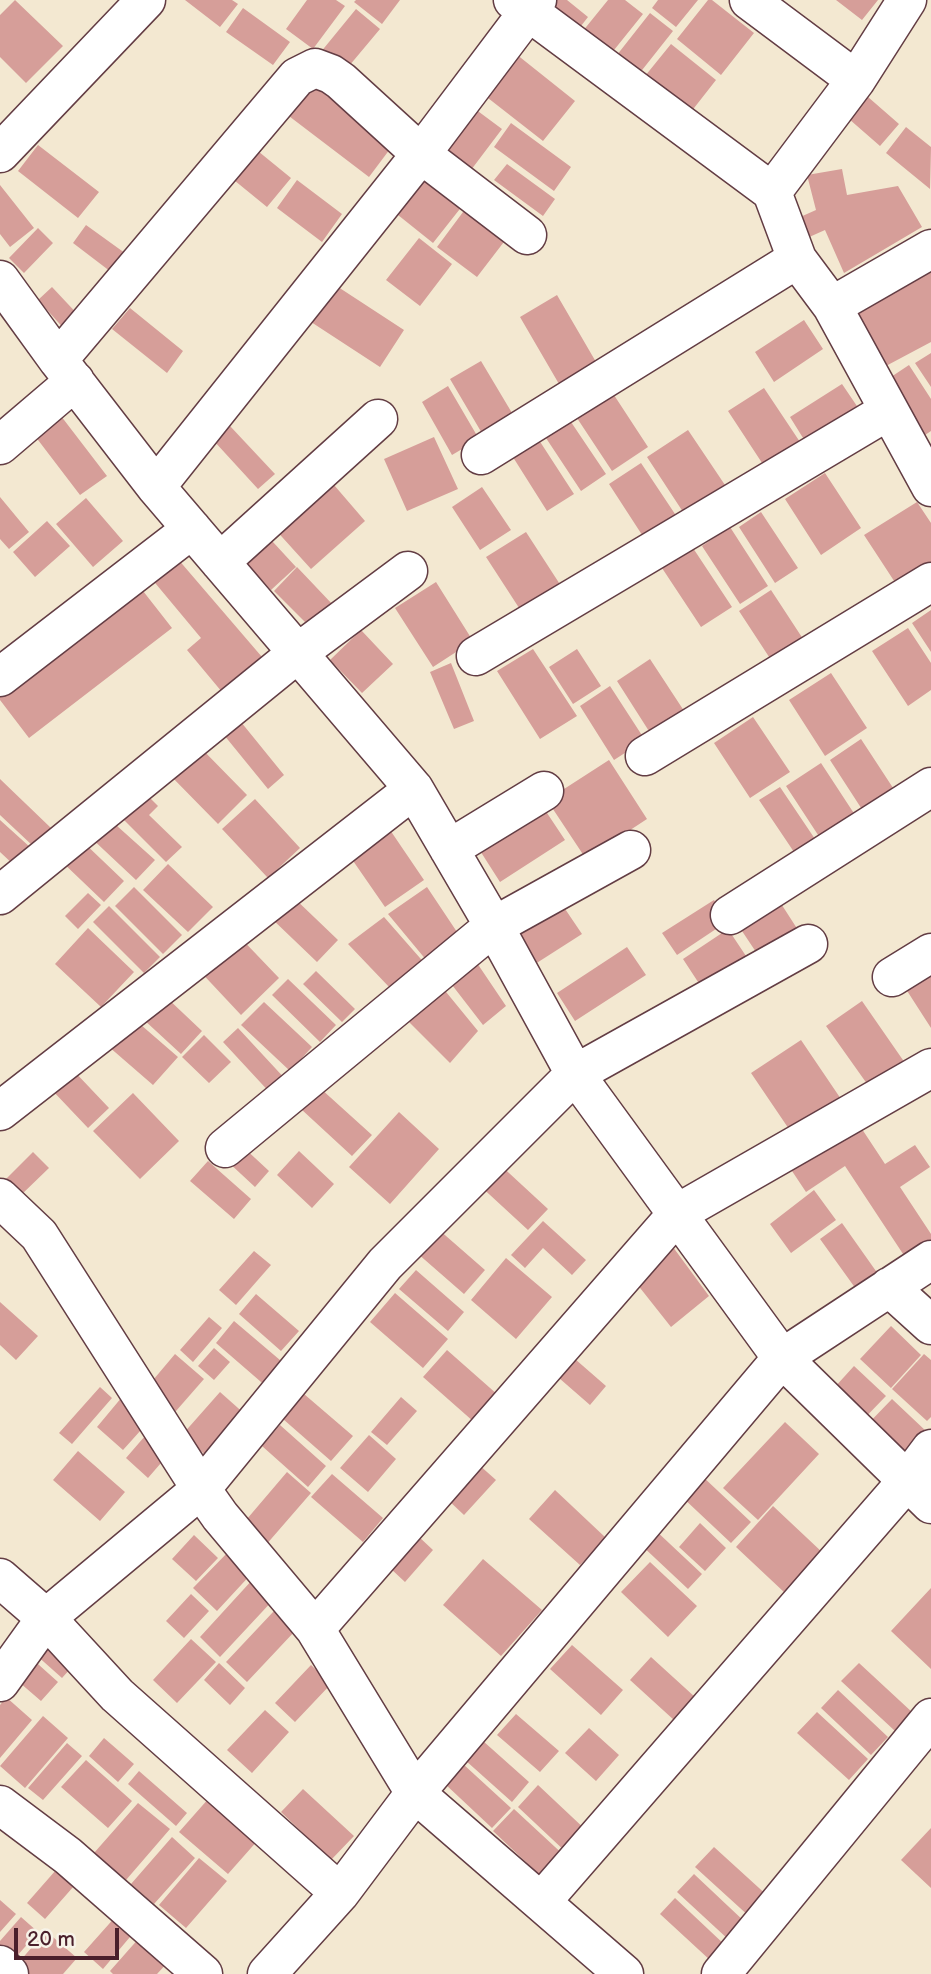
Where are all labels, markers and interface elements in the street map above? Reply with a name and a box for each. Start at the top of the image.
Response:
scale bar [18,1914,122,1958]
text: 20 m [27,1927,75,1952]

